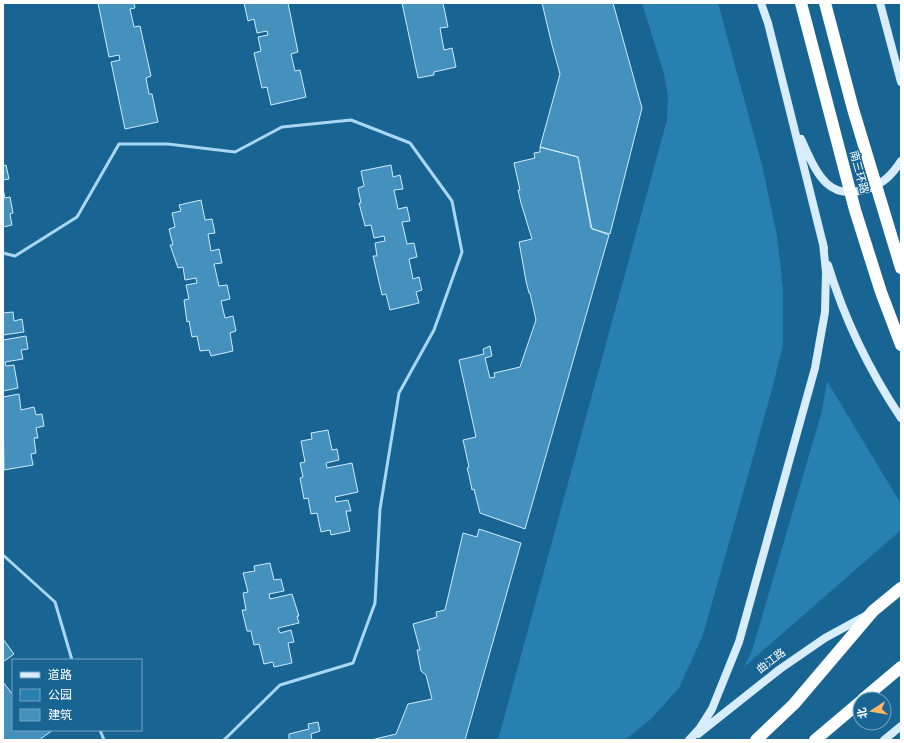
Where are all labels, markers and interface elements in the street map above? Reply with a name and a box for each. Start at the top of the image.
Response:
street label: 南三环路 [847,149,871,195]
street label: 曲江路 [754,646,788,676]
legend [12,659,142,731]
text: 道路 [48,668,72,682]
text: 公园 [48,688,72,702]
north arrow [852,691,892,731]
text: 北 [855,706,870,720]
text: 建筑 [48,708,72,722]

